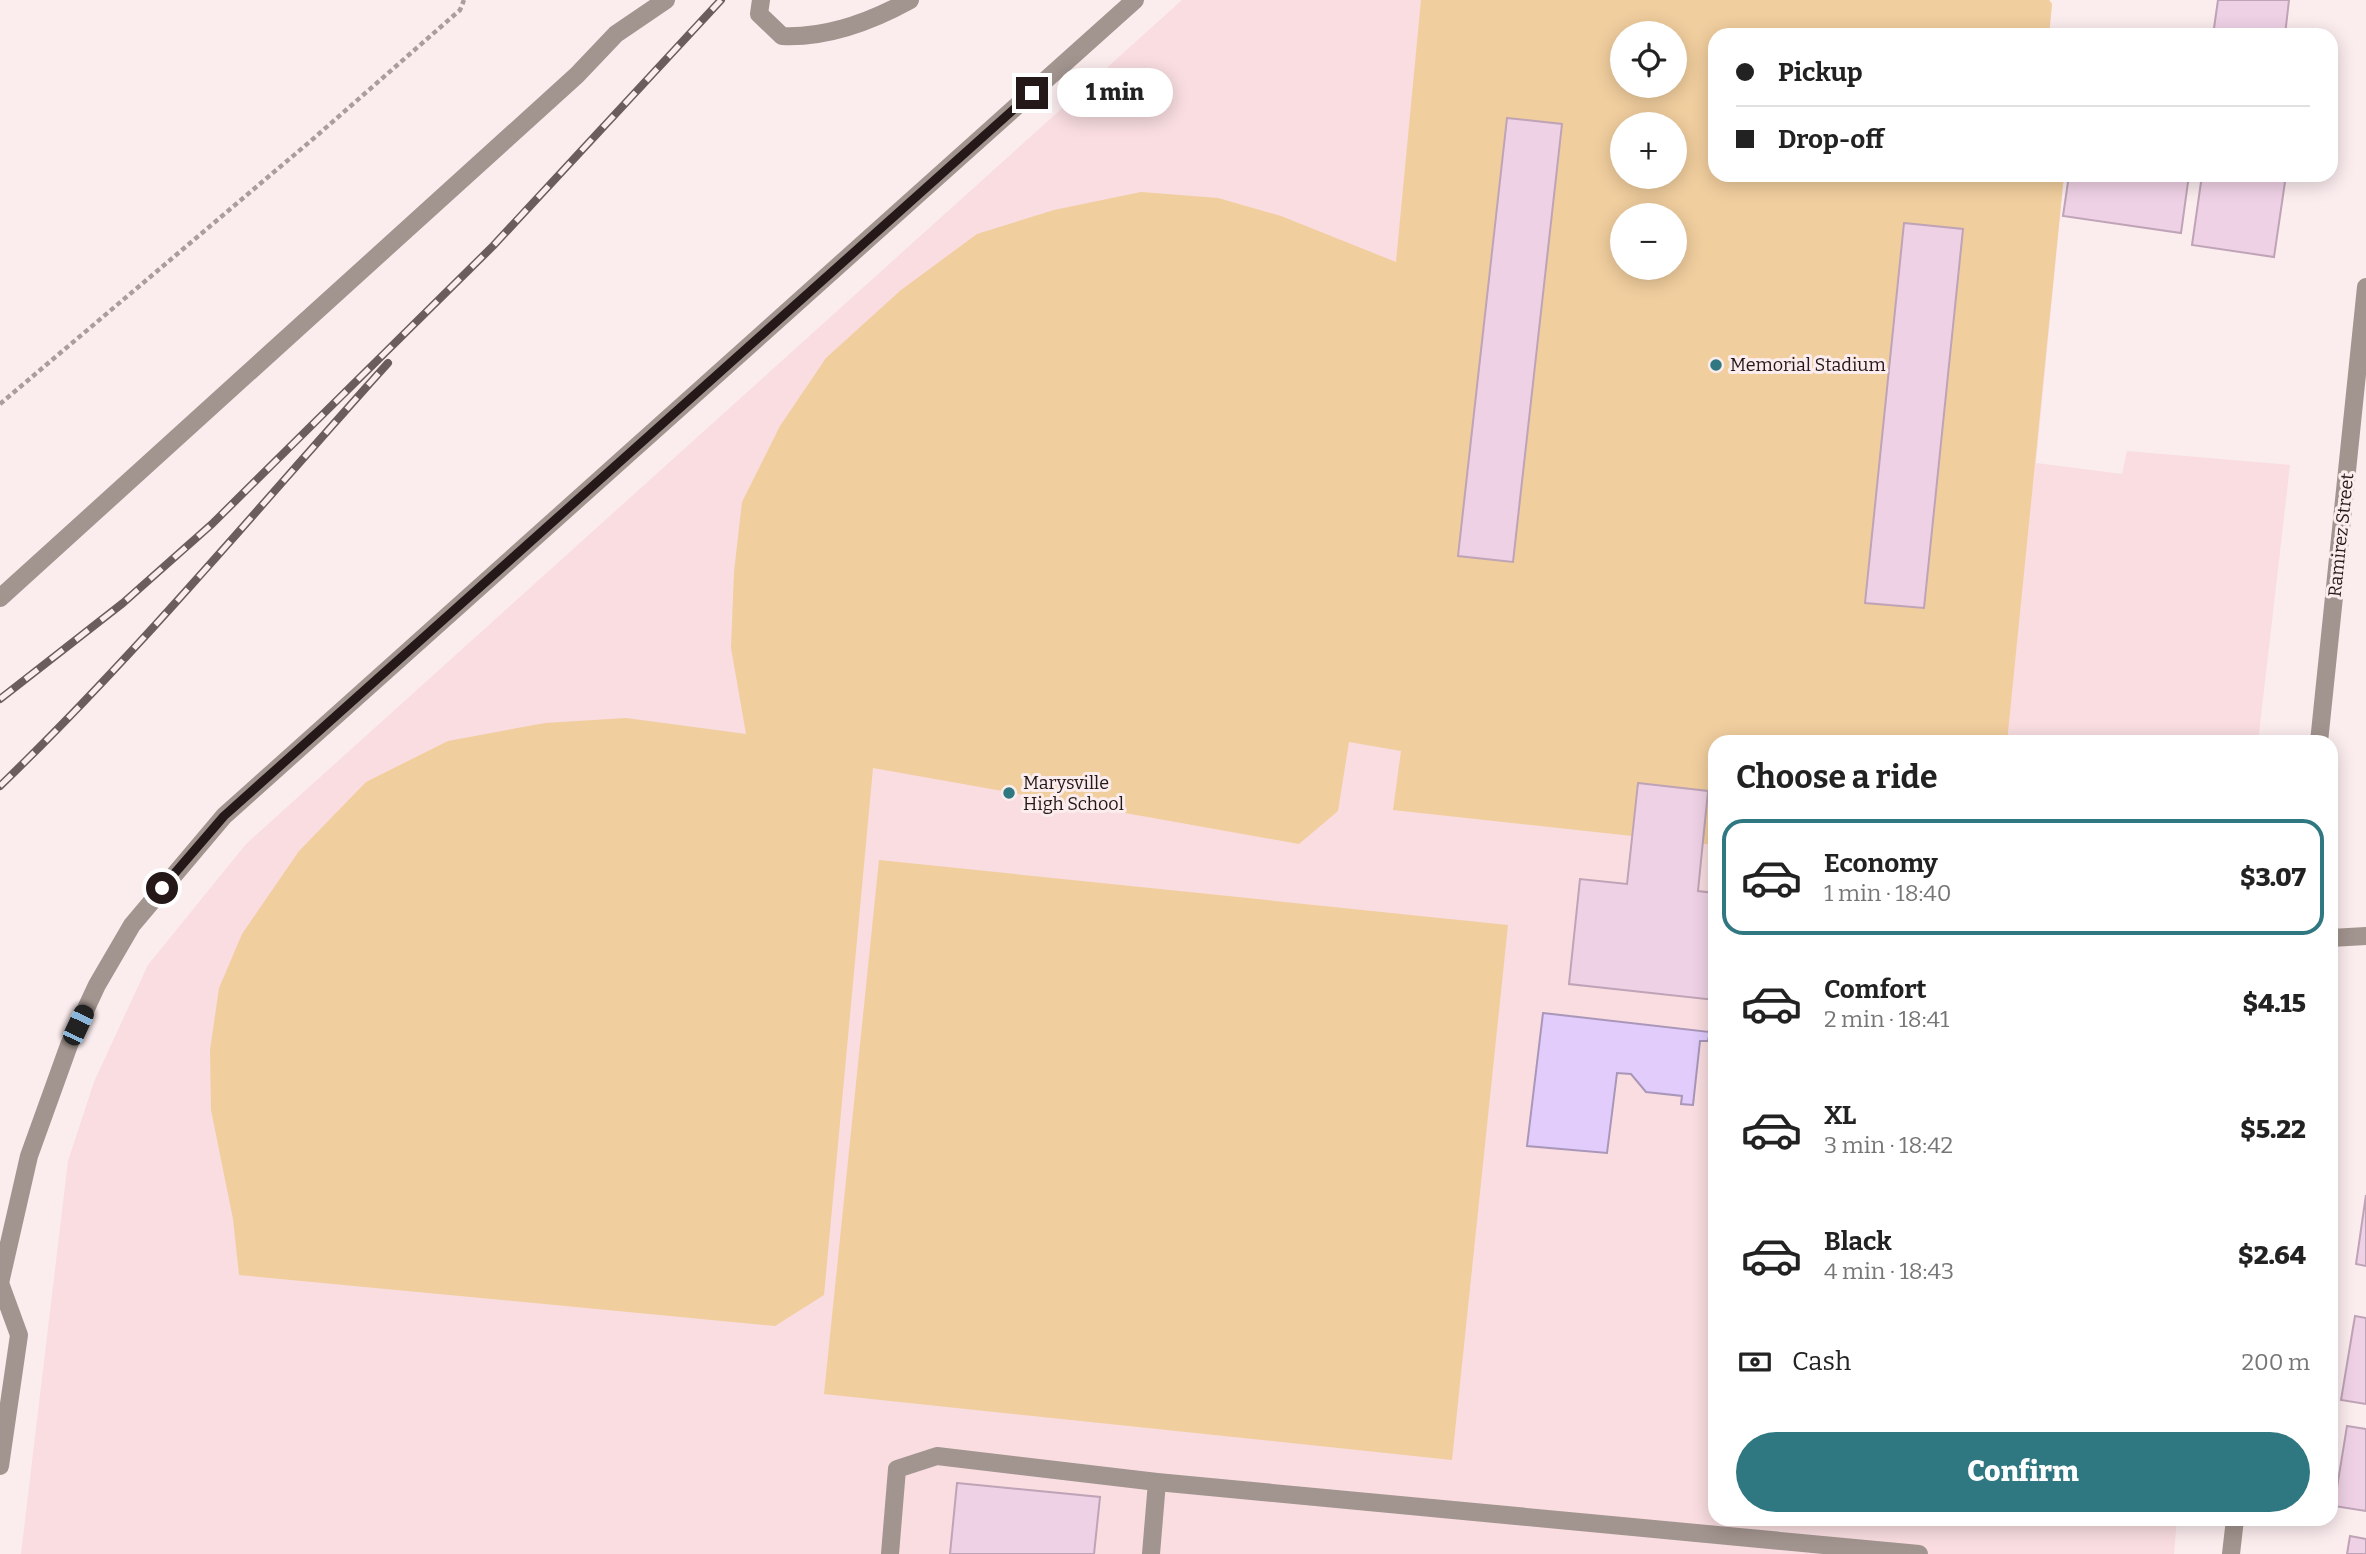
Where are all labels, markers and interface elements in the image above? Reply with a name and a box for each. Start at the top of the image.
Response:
map controls [1610,21,1687,280]
button: locate [1610,21,1687,98]
text: Pickup [1778,57,1863,88]
callout: 1 min [1056,68,1172,118]
route end [1016,77,1048,109]
text: 1 min [1086,78,1144,106]
button: + [1610,112,1687,189]
text: Drop-off [1778,124,1884,155]
button: − [1610,203,1687,280]
place label: Memorial Stadium [1730,354,1886,376]
marker: Memorial Stadium [1708,357,1724,373]
street label: Ramirez Street [2324,472,2358,598]
text: Choose a ride [1736,758,1937,796]
place label: Marysville High School [1023,772,1124,815]
marker: Marysville High School [1001,785,1017,801]
icon: car [1740,846,1803,909]
text: Economy [1824,848,1938,879]
text: $3.07 [2240,862,2306,893]
route start [146,872,178,904]
text: 1 min · 18:40 [1824,879,1952,907]
icon: car [1740,972,1803,1035]
text: Comfort [1824,974,1927,1005]
text: $4.15 [2242,988,2306,1019]
car [60,1002,97,1048]
text: 2 min · 18:41 [1824,1005,1949,1033]
icon: car [1740,1098,1803,1161]
text: XL [1824,1100,1856,1131]
text: $5.22 [2240,1114,2306,1145]
text: 3 min · 18:42 [1824,1131,1953,1159]
icon: car [1740,1224,1803,1287]
text: Black [1824,1226,1892,1257]
text: $2.64 [2238,1240,2306,1271]
text: 4 min · 18:43 [1824,1257,1954,1285]
icon: cash [1736,1343,1774,1381]
text: Cash [1792,1346,1851,1377]
text: 200 m [2241,1348,2310,1376]
button: Confirm [1736,1432,2310,1512]

